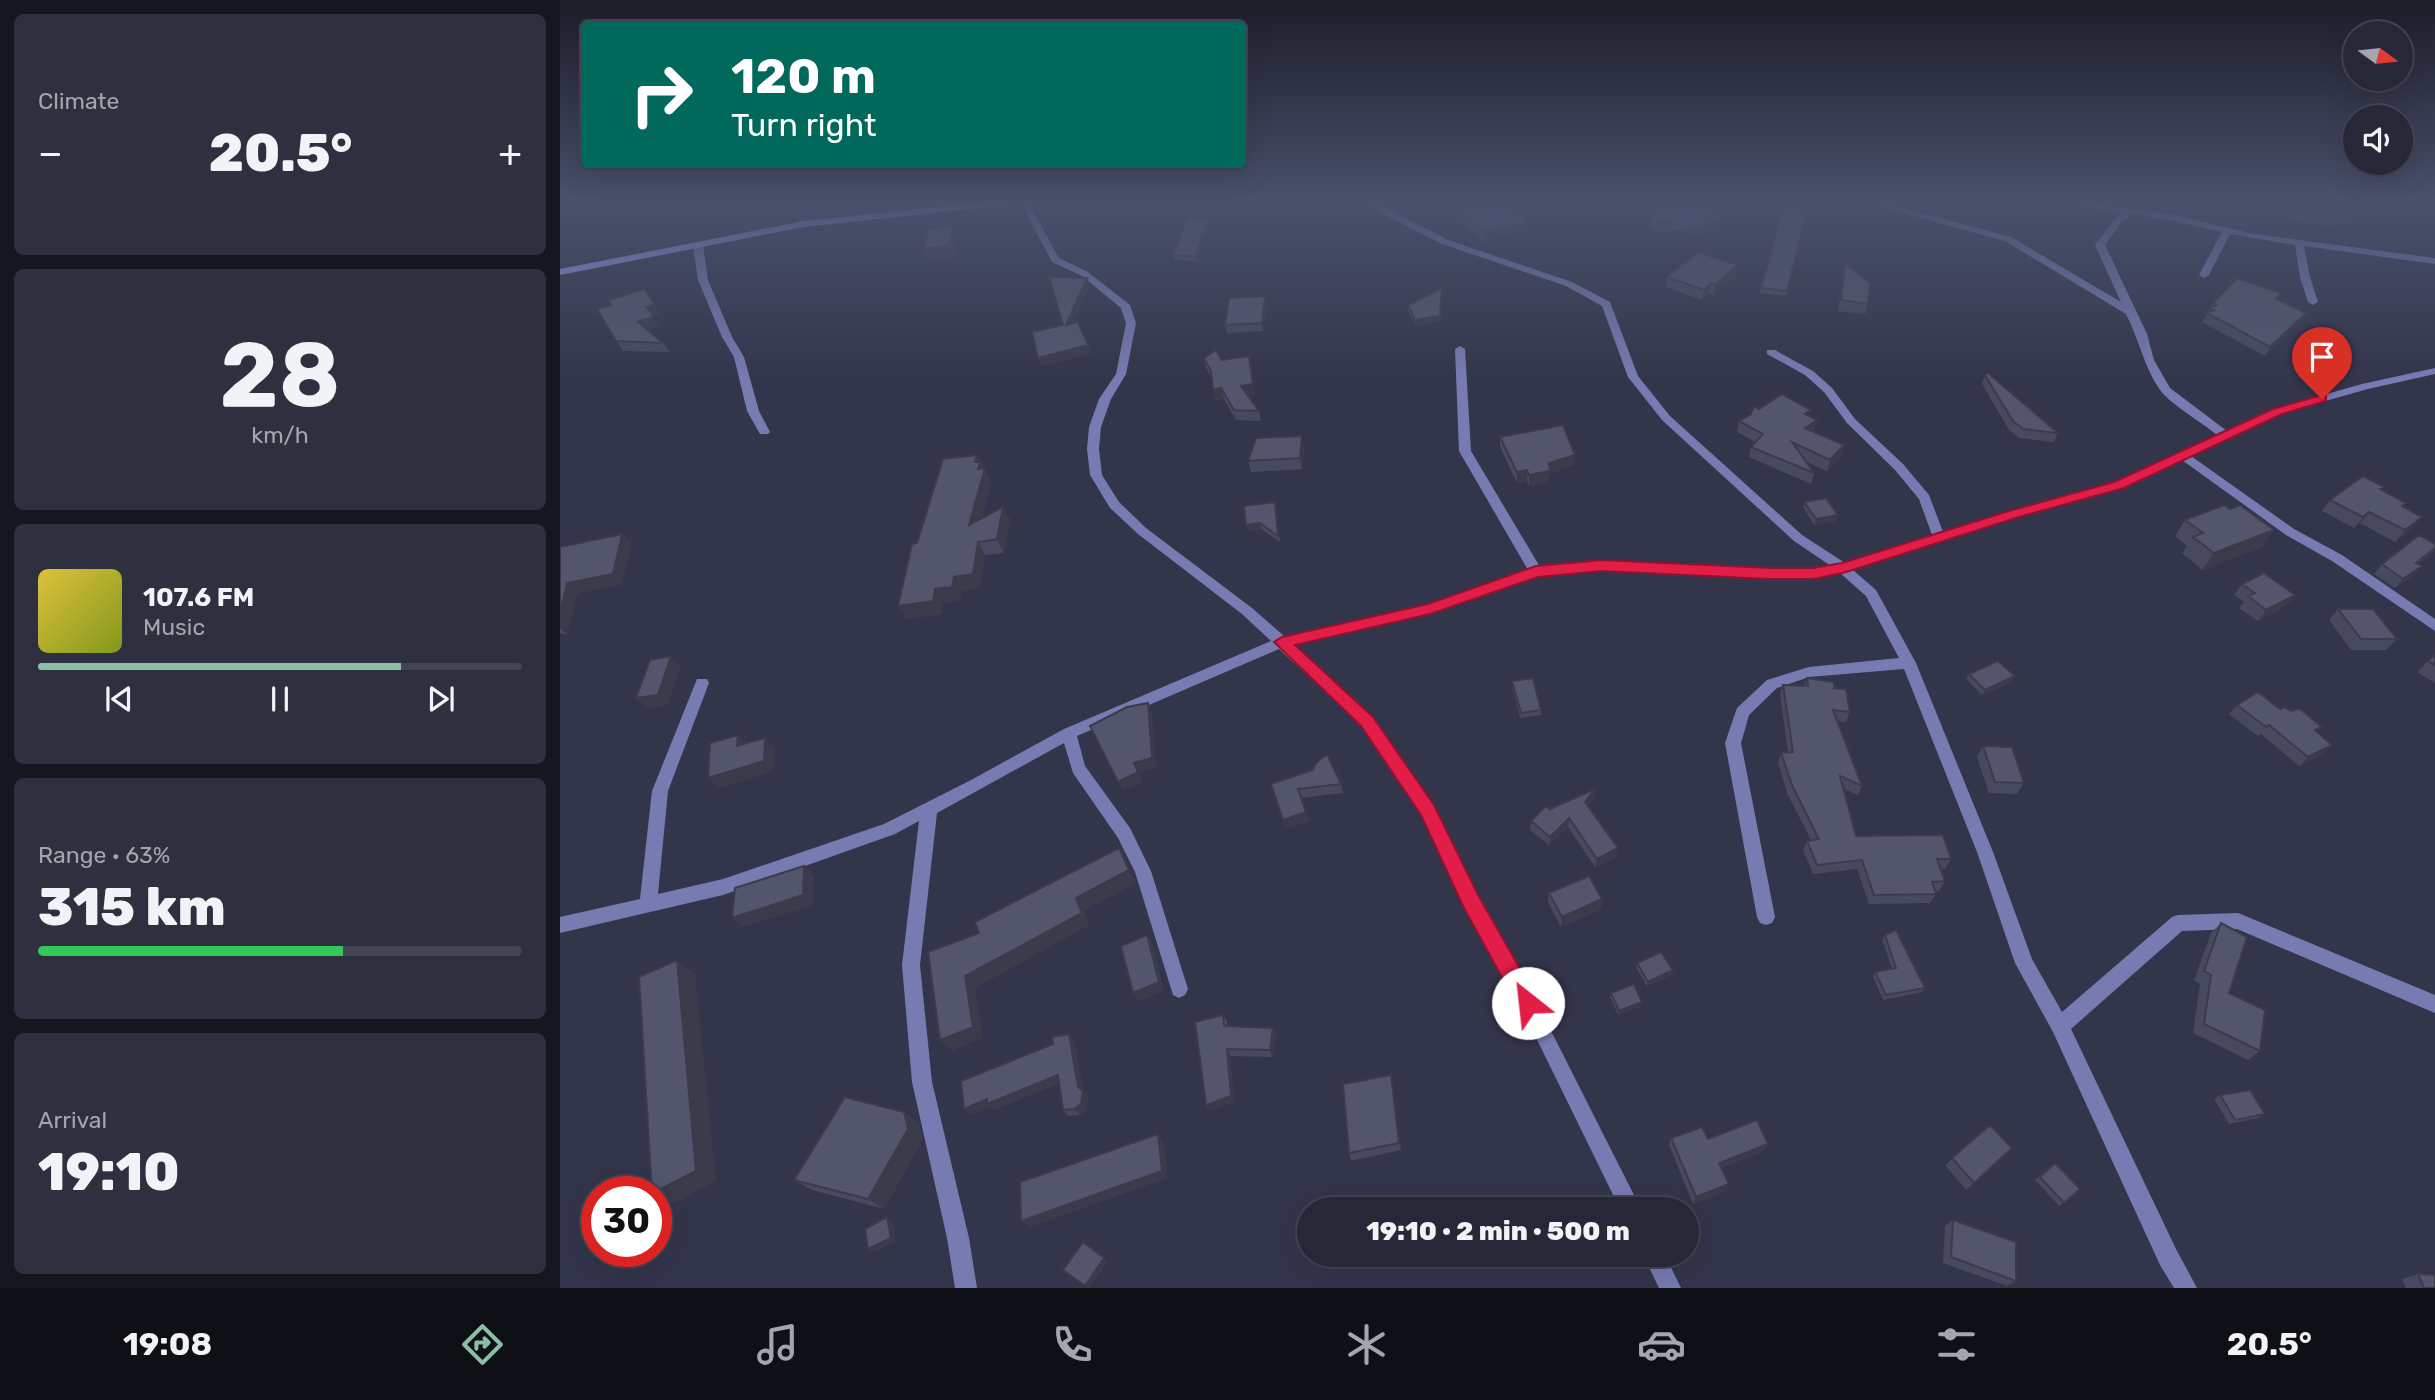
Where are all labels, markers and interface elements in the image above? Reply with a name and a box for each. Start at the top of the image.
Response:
north arrow [2343,21,2413,91]
map controls [2343,21,2413,175]
text: 120 m [731,47,876,105]
icon: right [616,49,707,140]
text: Climate [38,87,119,115]
button: sound [2343,105,2413,175]
text: Turn right [731,106,876,144]
text: 20.5° [209,122,352,184]
text: − [38,130,63,176]
text: + [498,130,522,176]
text: 28 [220,321,340,429]
pin [2292,327,2352,399]
icon: arrive [2303,338,2341,376]
text: km/h [251,421,309,449]
text: 107.6 FM [143,582,254,613]
text: Music [143,613,205,641]
icon: previous [100,680,138,718]
icon: pause [261,680,299,718]
icon: next [422,680,460,718]
text: Range · 63% [38,841,170,869]
text: 315 km [38,876,226,938]
position arrow [1491,966,1565,1040]
text: Arrival [38,1106,107,1134]
text: 19:10 [38,1141,180,1203]
speed limit sign: 30 [581,1176,672,1267]
text: 19:10 · 2 min · 500 m [1366,1216,1630,1247]
icon: directions [458,1320,507,1369]
icon: music [753,1320,802,1369]
icon: phone [1048,1320,1097,1369]
icon: climate [1342,1320,1391,1369]
icon: car [1637,1320,1686,1369]
icon: filters [1932,1320,1981,1369]
text: 19:08 [123,1325,212,1363]
text: 20.5° [2227,1325,2312,1363]

